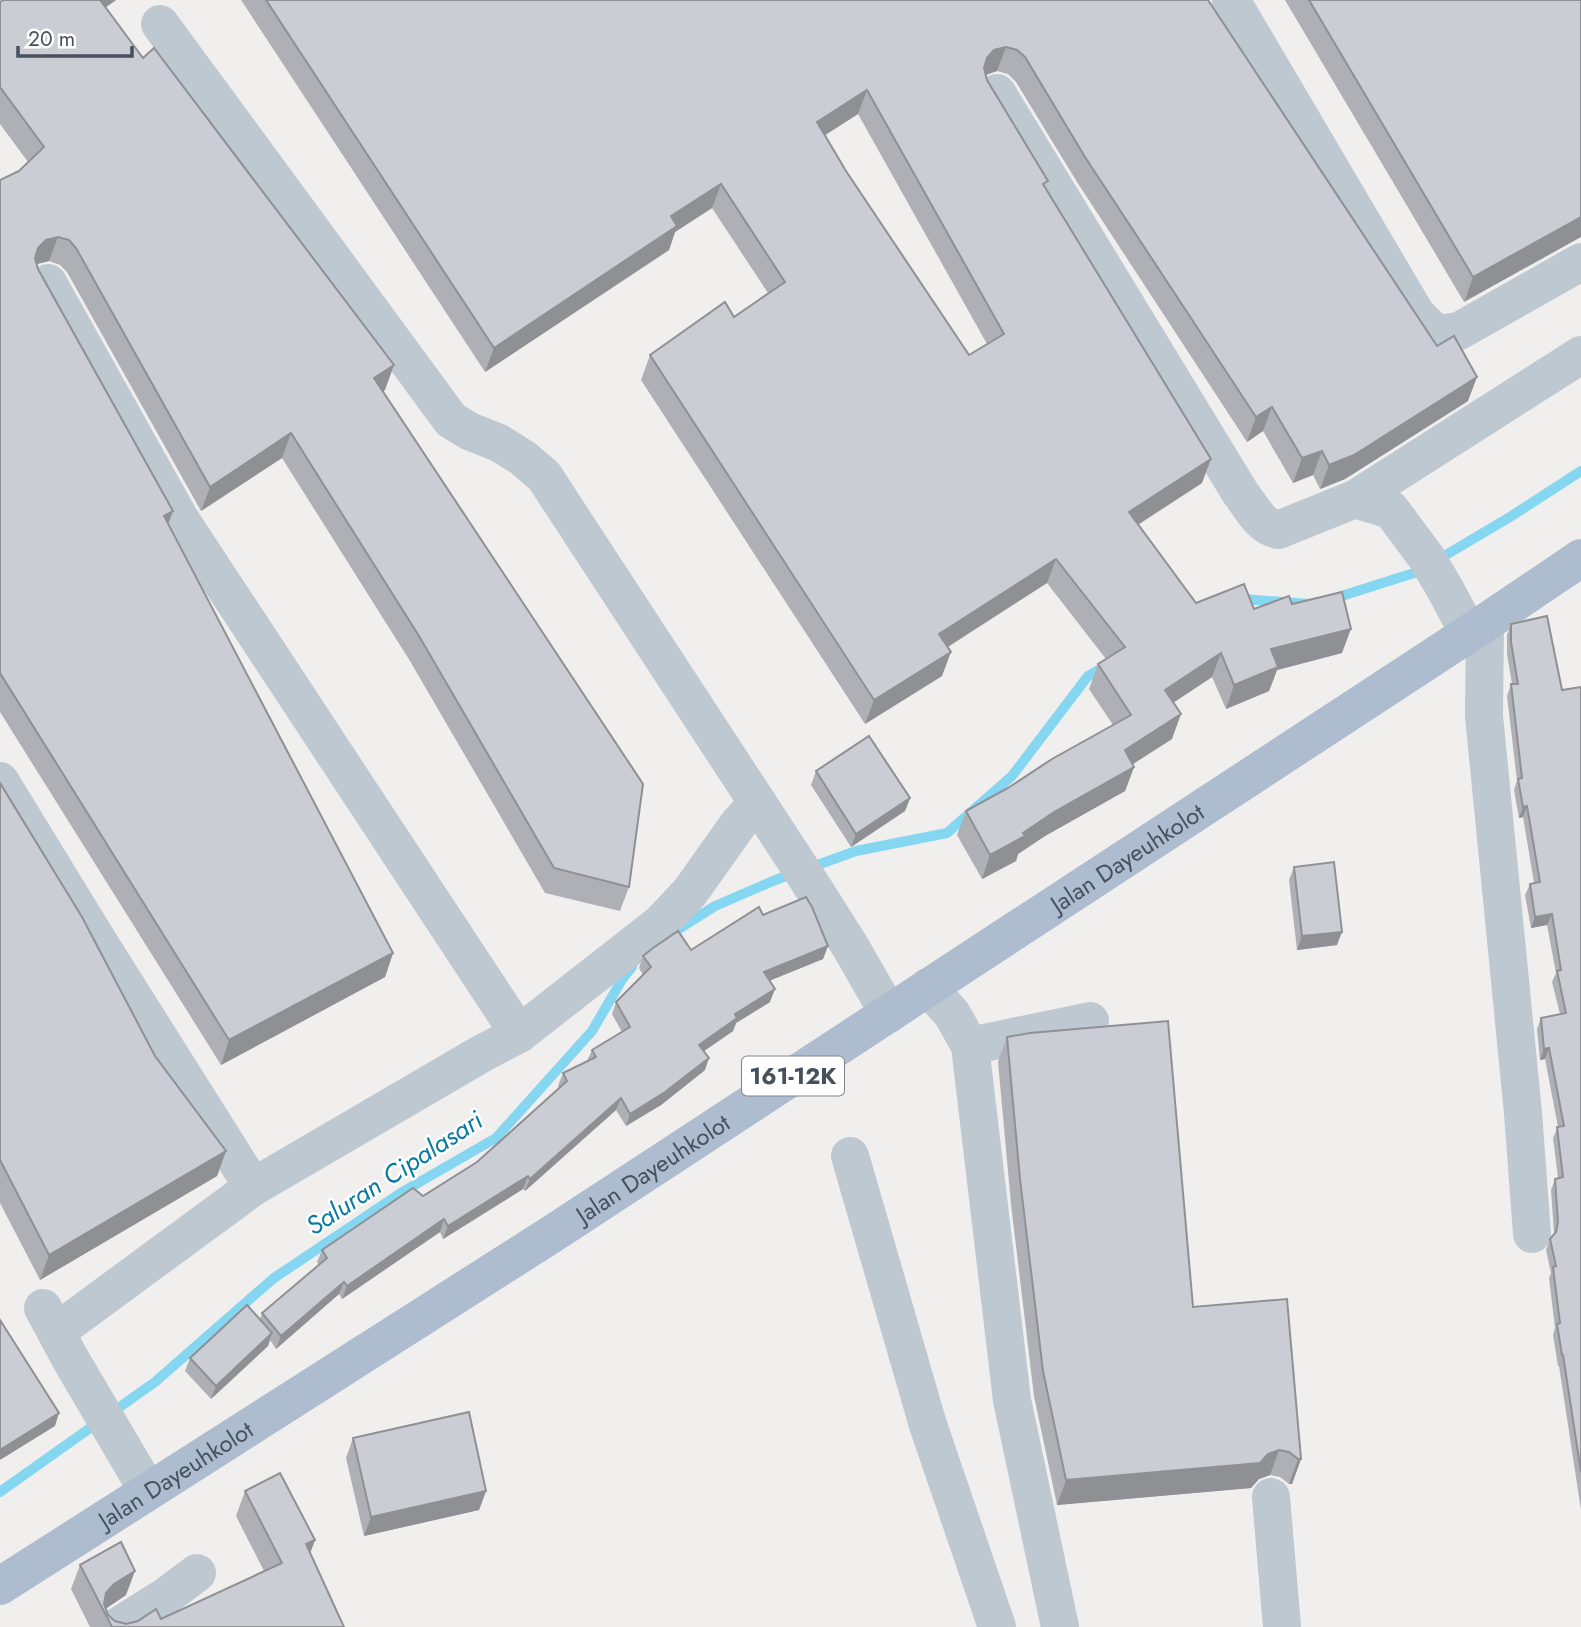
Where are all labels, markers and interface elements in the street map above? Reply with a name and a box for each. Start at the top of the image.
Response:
scale bar [18,14,131,58]
text: 20 m [28,24,75,54]
street label: Jalan Dayeuhkolot [1041,794,1211,922]
road number: 161-12K [742,1056,844,1096]
water label: Saluran Cipalasari [298,1101,490,1244]
street label: Jalan Dayeuhkolot [566,1105,737,1233]
street label: Jalan Dayeuhkolot [89,1412,260,1538]

